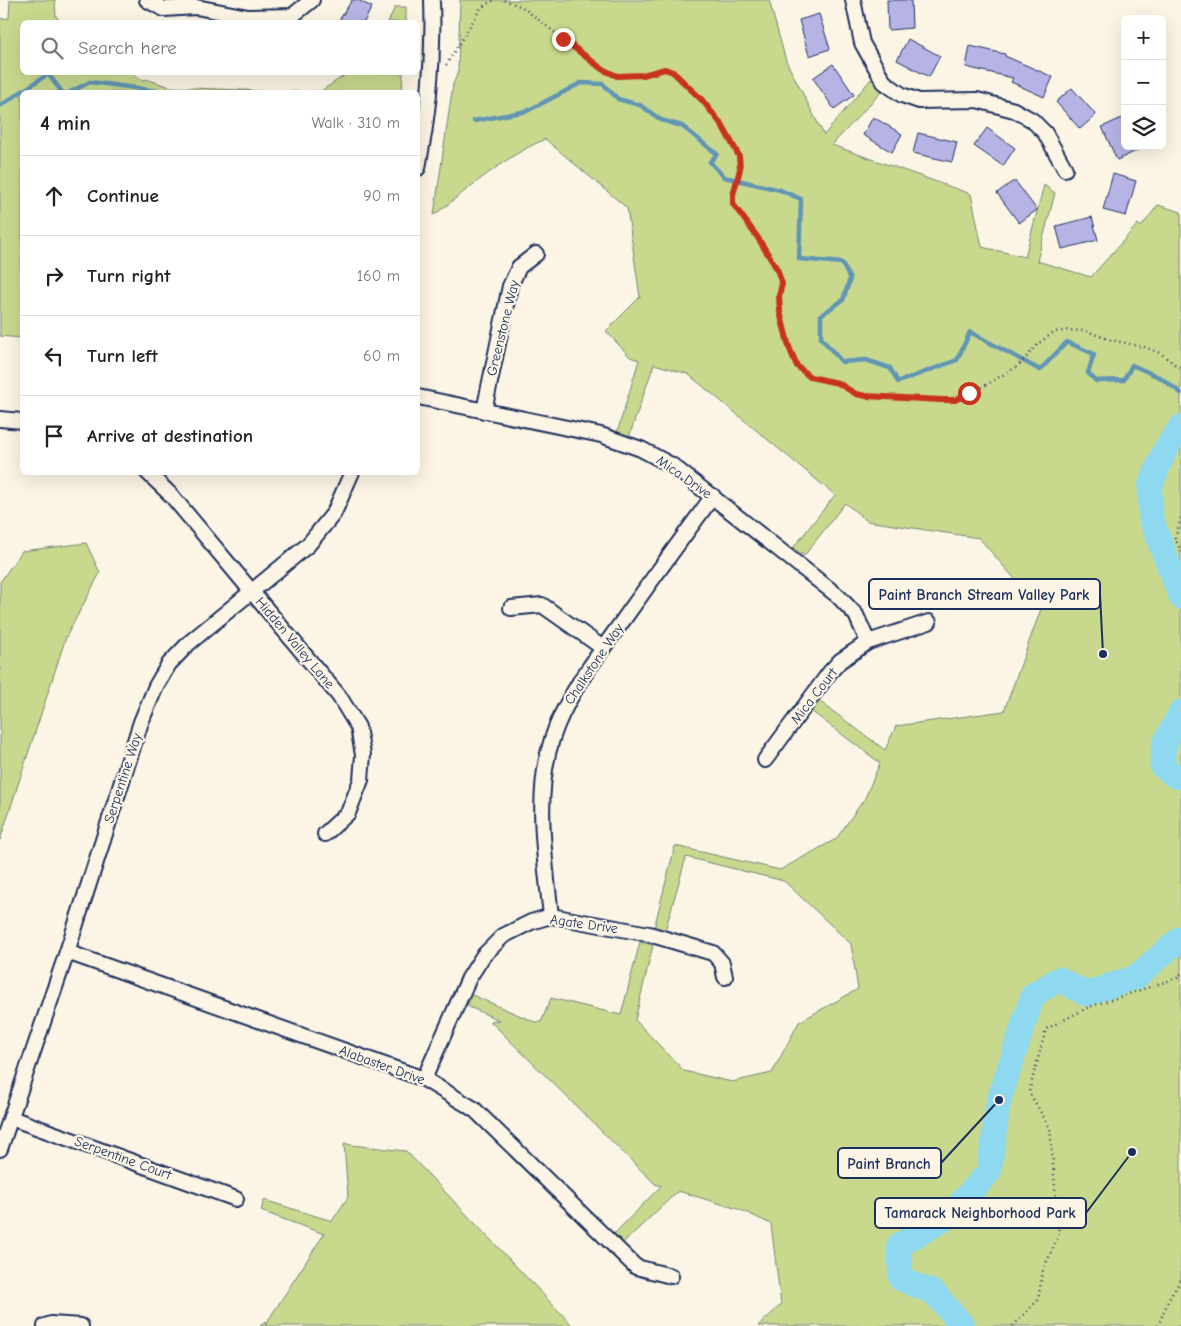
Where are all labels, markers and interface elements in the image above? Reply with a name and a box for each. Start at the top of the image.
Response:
map controls [1121,15,1166,150]
button: + [1121,15,1166,60]
search box [20,20,420,75]
route end [552,28,575,51]
icon: search [38,34,66,62]
text: Search here [78,37,177,59]
button: − [1121,60,1166,105]
button: layers [1121,105,1166,150]
text: 4 min [40,111,91,135]
text: Walk · 310 m [311,114,400,132]
icon: ahead [40,182,68,210]
text: Continue [87,185,159,207]
text: 90 m [363,187,400,205]
icon: right [40,262,68,290]
text: Turn right [87,265,171,287]
text: 160 m [357,267,400,285]
street label: Greenstone Way [483,278,523,378]
icon: left [40,342,68,370]
text: Turn left [87,345,158,367]
text: 60 m [363,347,400,365]
route start [958,382,981,405]
icon: arrive [40,422,68,450]
text: Arrive at destination [87,425,253,447]
street label: Mica Drive [653,452,715,502]
callout: Paint Branch Stream Valley Park [869,579,1100,609]
text: Paint Branch Stream Valley Park [879,586,1090,604]
street label: Hidden Valley Lane [252,594,338,692]
street label: Chalkstone Way [561,620,628,708]
street label: Mica Court [787,664,842,727]
street label: Serpentine Way [100,730,146,825]
street label: Agate Drive [549,911,619,937]
street label: Alabaster Drive [337,1042,427,1088]
street label: Serpentine Court [72,1133,175,1184]
callout: Paint Branch [838,1148,941,1178]
text: Paint Branch [847,1155,931,1173]
callout: Tamarack Neighborhood Park [875,1198,1086,1228]
text: Tamarack Neighborhood Park [884,1204,1076,1222]

